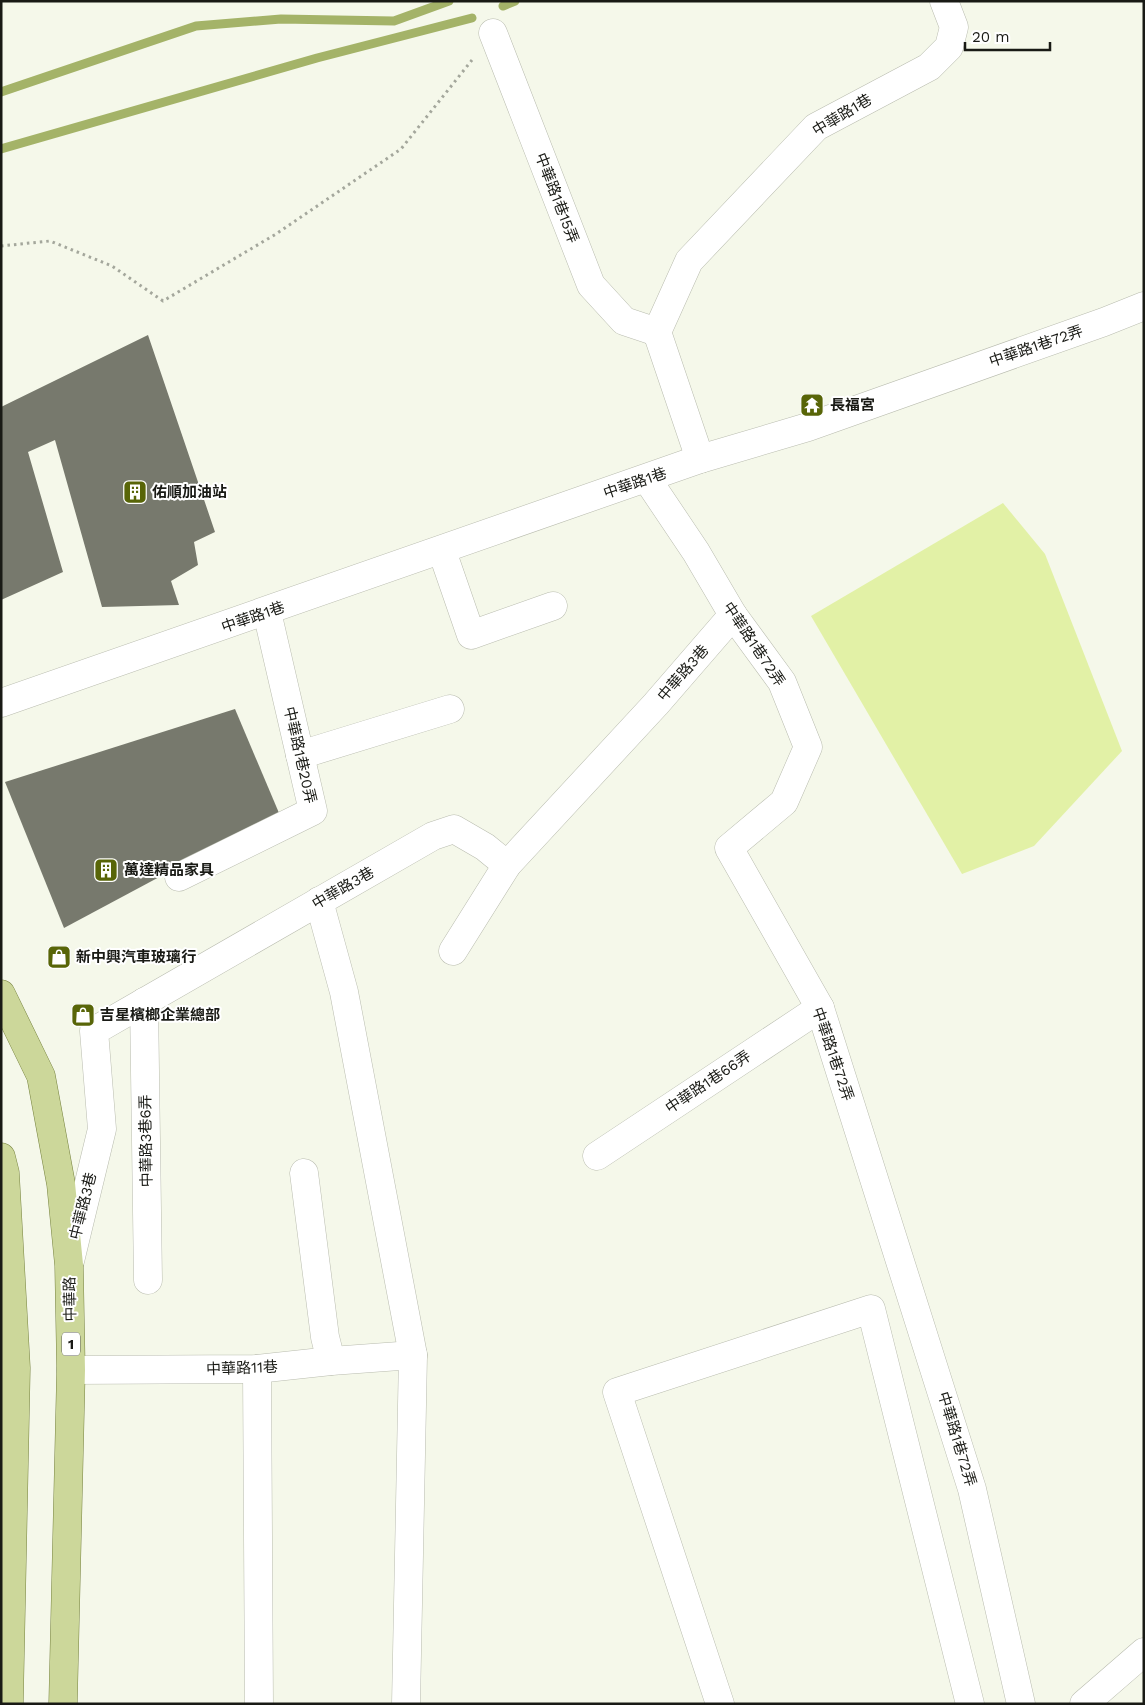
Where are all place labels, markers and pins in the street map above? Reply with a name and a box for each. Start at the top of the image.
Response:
temple icon: 長福宮 [799,392,825,418]
place label: 長福宮 [830,396,875,414]
building icon: 佑順加油站 [122,479,148,505]
place label: 佑順加油站 [152,483,227,501]
building icon: 萬達精品家具 [93,857,119,883]
place label: 萬達精品家具 [124,861,214,879]
shop icon: 新中興汽車玻璃行 [46,944,72,970]
place label: 新中興汽車玻璃行 [76,948,196,966]
shop icon: 吉星檳榔企業總部 [70,1002,96,1028]
place label: 吉星檳榔企業總部 [100,1006,220,1024]

